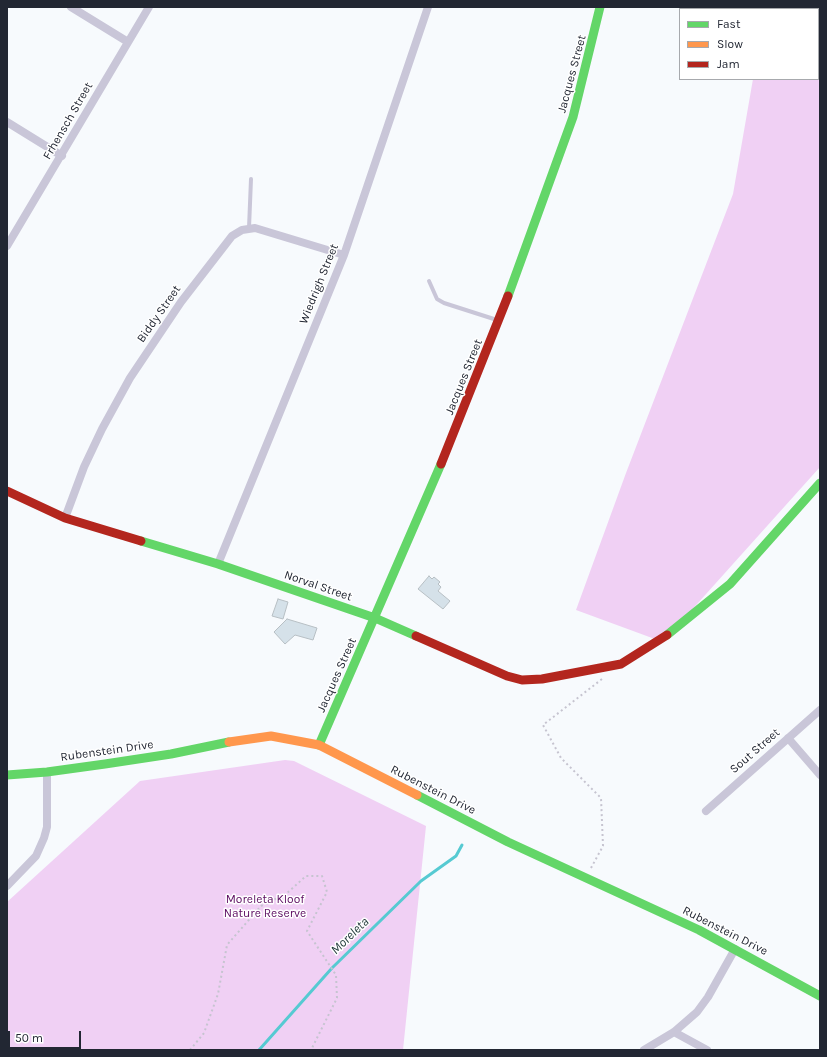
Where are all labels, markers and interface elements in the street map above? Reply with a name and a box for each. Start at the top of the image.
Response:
legend [679,8,819,80]
text: Fast [717,17,740,31]
street label: Jacques Street [555,33,589,115]
text: Slow [717,37,743,51]
text: Jam [717,57,740,71]
street label: Frhensch Street [40,80,96,162]
street label: Wiedrigh Street [296,242,342,326]
street label: Biddy Street [134,283,184,345]
street label: Jacques Street [442,337,486,417]
street label: Norval Street [282,568,354,604]
street label: Jacques Street [314,635,360,715]
street label: Sout Street [727,725,783,777]
street label: Rubenstein Drive [60,737,154,765]
street label: Rubenstein Drive [388,762,478,818]
park label: Moreleta Kloof Nature Reserve [224,893,306,921]
street label: Rubenstein Drive [680,903,770,959]
water label: Moreleta [328,914,372,958]
scale bar [10,1023,83,1049]
text: 50 m [15,1031,43,1045]

